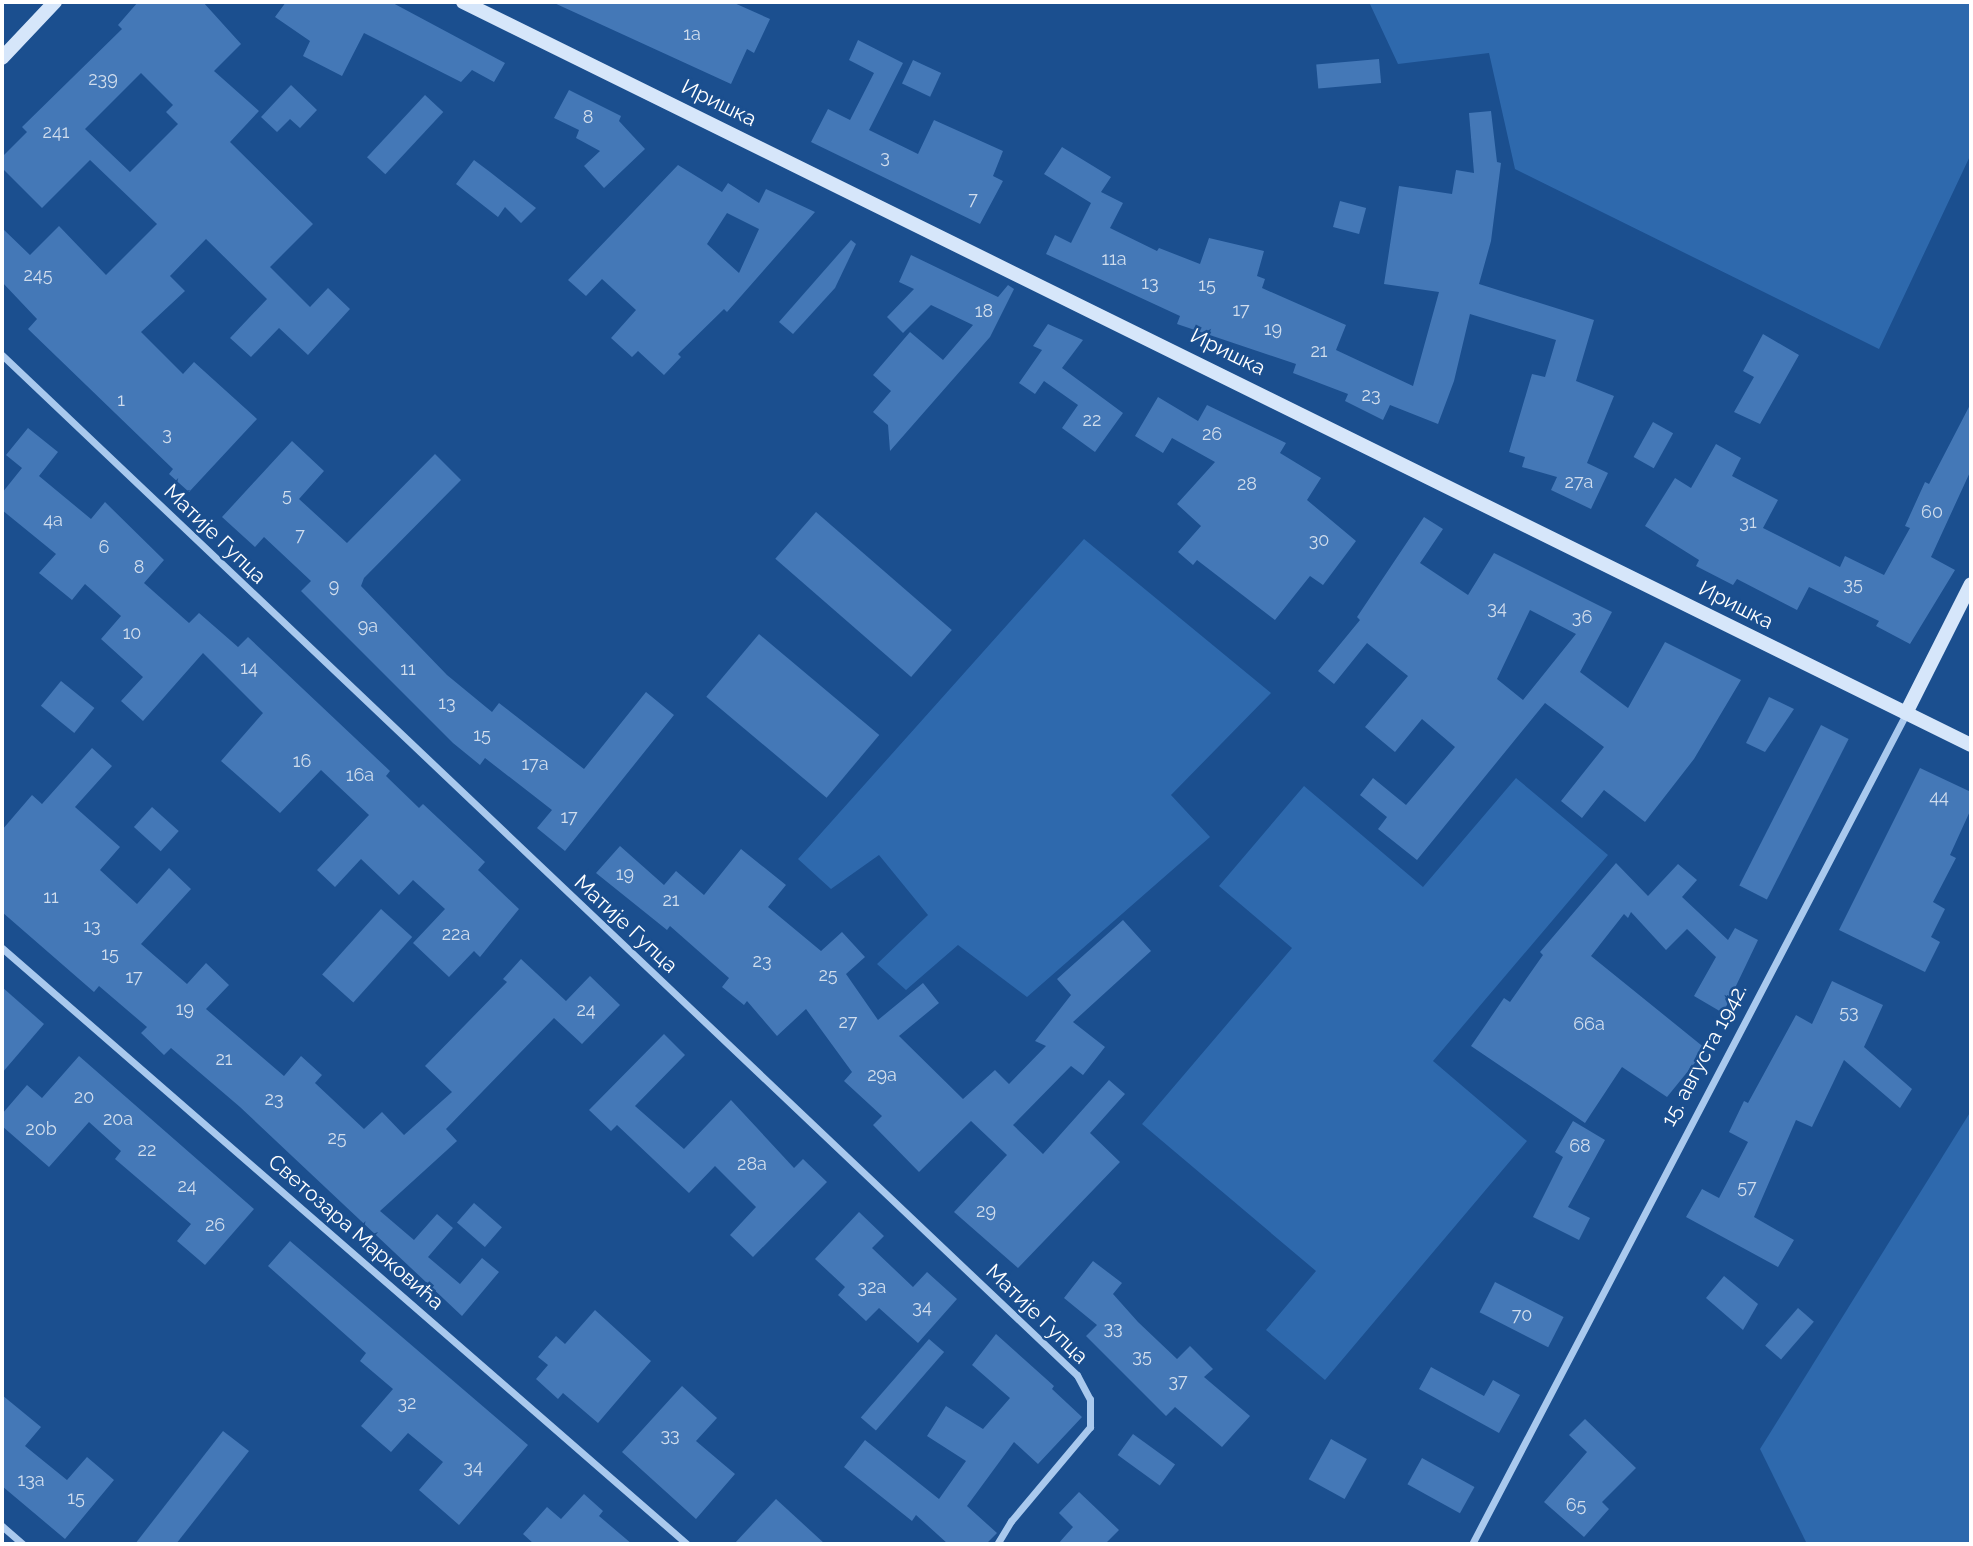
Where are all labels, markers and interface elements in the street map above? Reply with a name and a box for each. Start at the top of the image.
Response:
house number: 1a [683,23,701,45]
house number: 239 [88,68,118,90]
street label: Иришка [677,74,761,132]
house number: 8 [583,106,593,128]
house number: 241 [43,121,69,143]
house number: 3 [880,146,890,168]
house number: 7 [968,188,978,210]
house number: 11a [1101,248,1127,270]
house number: 245 [23,264,53,286]
house number: 13 [1141,272,1159,294]
house number: 15 [1198,274,1216,296]
house number: 17 [1232,299,1250,321]
house number: 18 [975,300,993,322]
house number: 19 [1264,318,1282,340]
street label: Иришка [1186,323,1270,381]
house number: 21 [1310,340,1328,362]
house number: 23 [1362,384,1380,406]
house number: 1 [117,389,125,411]
house number: 22 [1083,409,1101,431]
house number: 3 [162,423,172,445]
house number: 26 [1202,423,1222,445]
house number: 27a [1565,471,1593,493]
house number: 28 [1237,473,1257,495]
street label: Матије Гупца [159,479,271,589]
house number: 5 [282,484,292,506]
house number: 60 [1921,501,1943,523]
house number: 4a [43,509,63,531]
house number: 31 [1739,511,1757,533]
house number: 7 [295,524,305,546]
house number: 30 [1309,529,1329,551]
house number: 6 [99,536,109,558]
house number: 8 [134,556,144,578]
house number: 35 [1843,573,1863,595]
house number: 9 [329,575,339,597]
street label: Иришка [1694,576,1778,634]
house number: 34 [1487,597,1507,619]
house number: 36 [1572,606,1592,628]
house number: 9a [358,615,378,637]
house number: 10 [123,622,141,644]
house number: 14 [240,657,258,679]
house number: 11 [400,658,416,680]
house number: 13 [438,692,456,714]
house number: 15 [473,724,491,746]
house number: 16 [293,750,311,772]
house number: 17a [521,753,549,775]
house number: 16a [346,764,374,786]
house number: 44 [1929,786,1949,808]
house number: 17 [560,806,578,828]
house number: 19 [616,863,634,885]
street label: Матије Гупца [569,870,683,978]
house number: 11 [43,886,59,908]
house number: 21 [662,889,680,911]
house number: 13 [83,915,101,937]
house number: 22a [442,923,470,945]
house number: 15 [101,943,119,965]
house number: 23 [753,950,771,972]
house number: 25 [818,964,838,986]
house number: 17 [125,966,143,988]
street label: 15. августа 1942. [1656,979,1752,1131]
house number: 19 [176,998,194,1020]
house number: 24 [576,999,596,1021]
house number: 53 [1839,1001,1859,1023]
house number: 27 [838,1011,858,1033]
house number: 66a [1573,1013,1605,1035]
house number: 21 [215,1048,233,1070]
house number: 29a [867,1064,897,1086]
house number: 20 [74,1086,94,1108]
house number: 23 [265,1088,283,1110]
house number: 20a [103,1108,133,1130]
house number: 20b [25,1118,57,1140]
house number: 25 [327,1127,347,1149]
house number: 68 [1569,1135,1591,1157]
house number: 22 [138,1139,156,1161]
street label: Светозара Марковића [263,1149,449,1315]
house number: 28a [737,1153,767,1175]
house number: 24 [177,1175,197,1197]
house number: 57 [1737,1176,1757,1198]
house number: 29 [976,1200,996,1222]
house number: 26 [205,1214,225,1236]
street label: Матије Гупца [981,1259,1093,1369]
house number: 32a [858,1276,886,1298]
house number: 34 [912,1296,932,1318]
house number: 70 [1512,1304,1532,1326]
house number: 33 [1103,1317,1123,1339]
house number: 35 [1132,1345,1152,1367]
house number: 37 [1168,1370,1188,1392]
house number: 32 [398,1392,416,1414]
house number: 33 [660,1424,680,1446]
house number: 34 [463,1456,483,1478]
house number: 13a [17,1469,45,1491]
house number: 15 [67,1487,85,1509]
house number: 65 [1566,1494,1586,1516]

